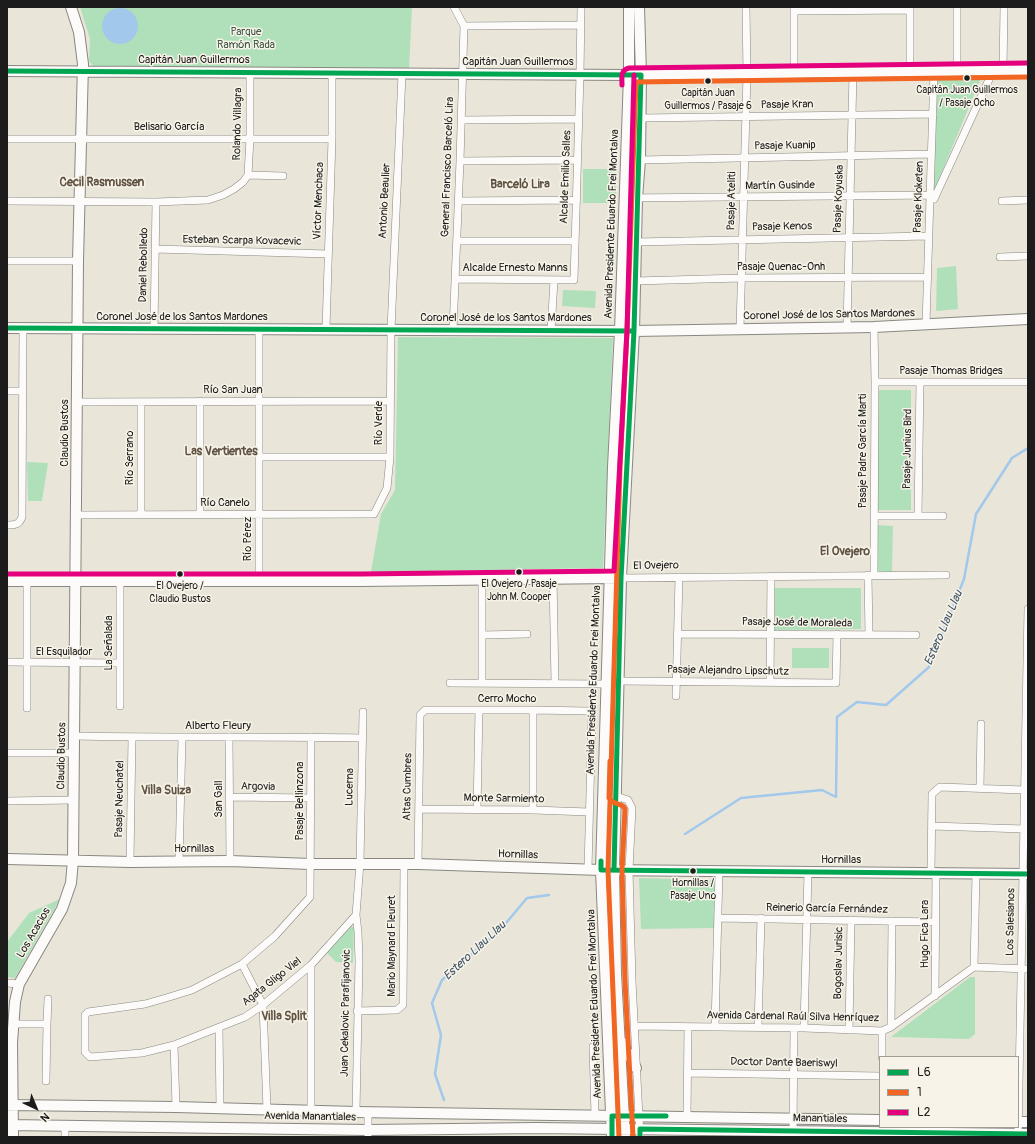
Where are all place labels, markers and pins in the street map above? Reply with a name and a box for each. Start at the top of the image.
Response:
marker: Capitán Juan Guillermos / Pasaje Ocho [962,73,972,83]
marker: Capitán Juan Guillermos / Pasaje 6 [703,76,713,86]
place label: Capitán Juan Guillermos / Pasaje Ocho [916,84,1018,108]
place label: Capitán Juan Guillermos / Pasaje 6 [664,87,752,110]
marker: El Ovejero / Pasaje John M. Cooper [514,567,524,577]
marker: El Ovejero / Claudio Bustos [175,569,185,579]
place label: El Ovejero / Pasaje John M. Cooper [481,578,557,602]
place label: El Ovejero / Claudio Bustos [149,580,211,604]
marker: Hornillas / Pasaje Uno [688,866,698,876]
place label: Hornillas / Pasaje Uno [670,877,716,900]

